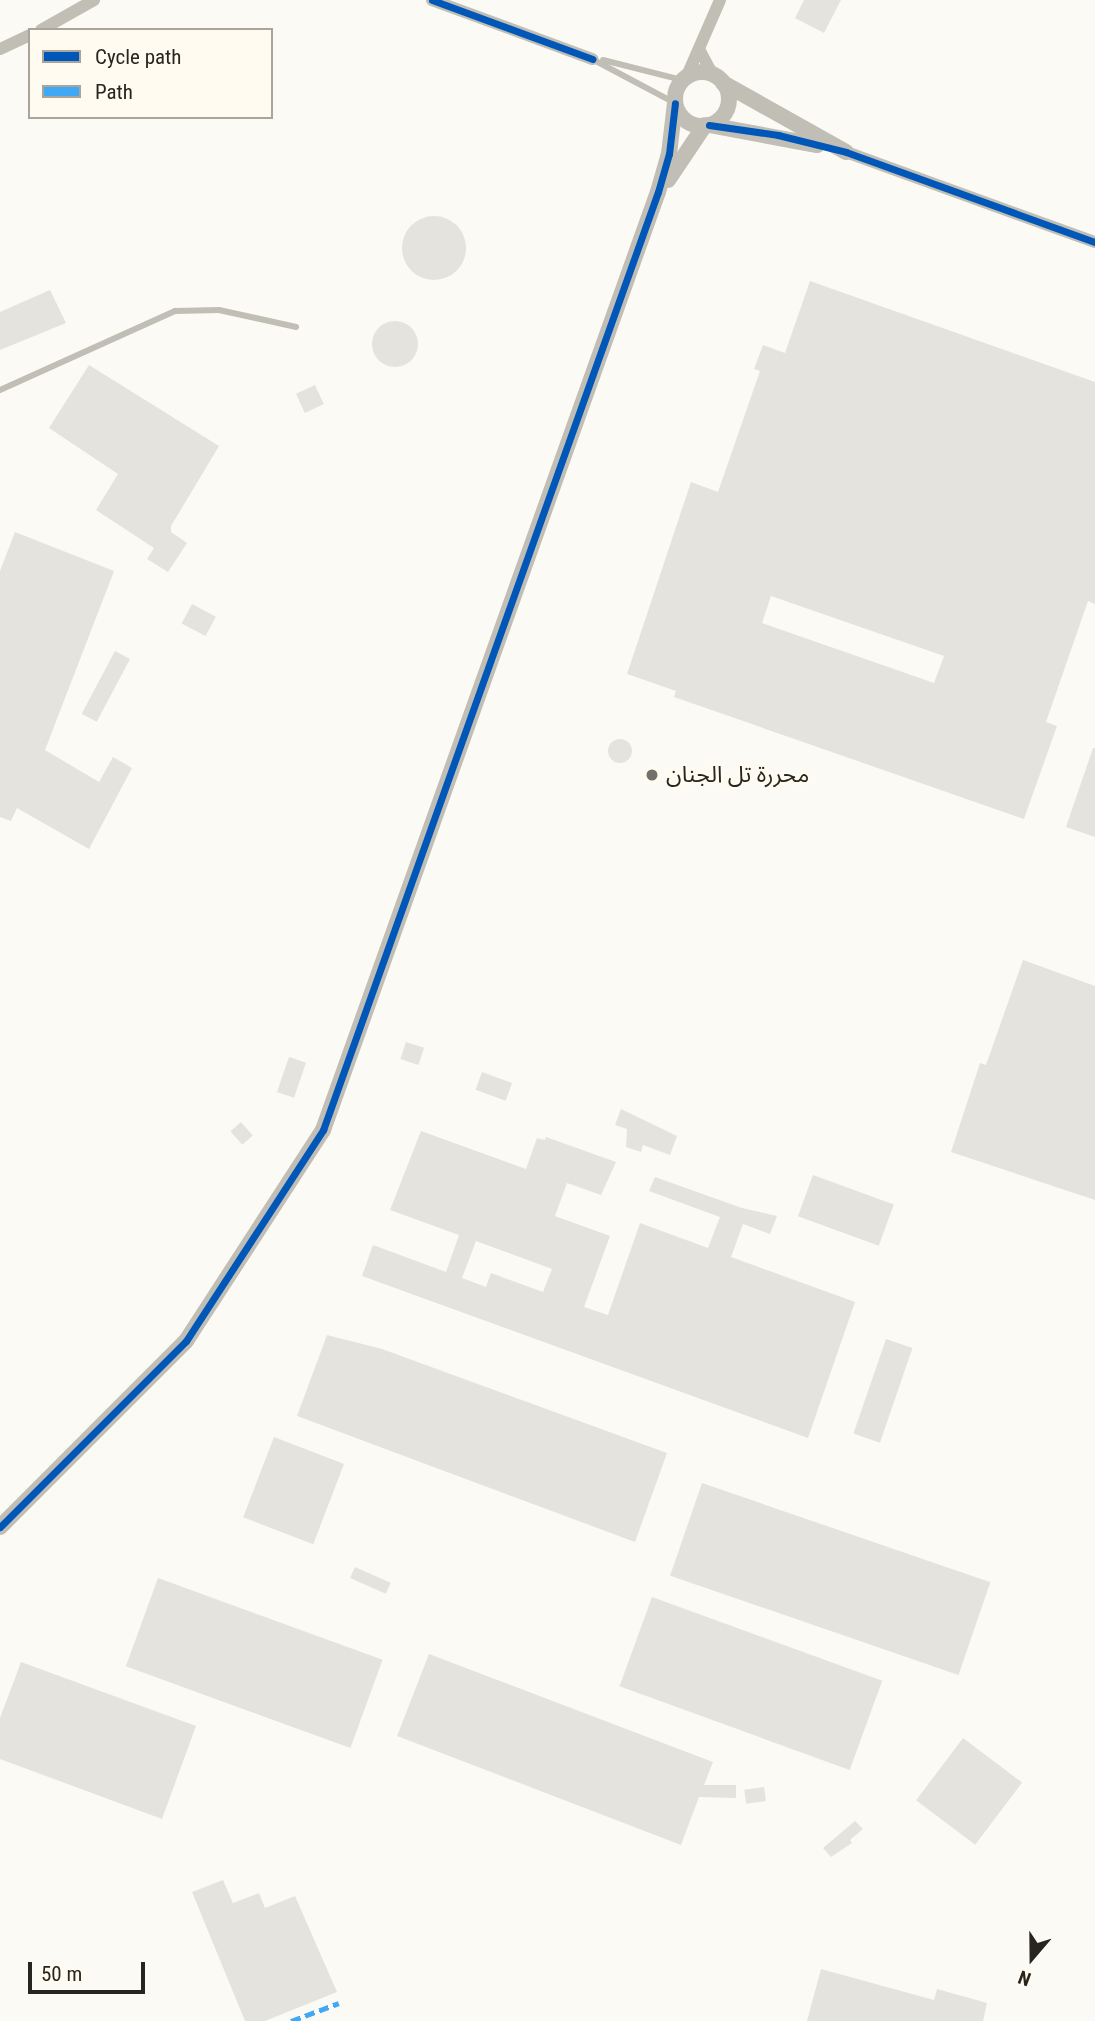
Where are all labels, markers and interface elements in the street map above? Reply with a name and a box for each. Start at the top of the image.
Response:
legend [28,28,273,119]
text: Cycle path [95,45,181,69]
text: Path [95,80,133,104]
place label: محررة تل الجنان [666,761,809,789]
marker: محررة تل الجنان [644,767,660,783]
north arrow [997,1923,1067,1993]
scale bar [32,1948,149,1992]
text: 50 m [41,1962,82,1986]
text: N [1015,1965,1034,1991]

